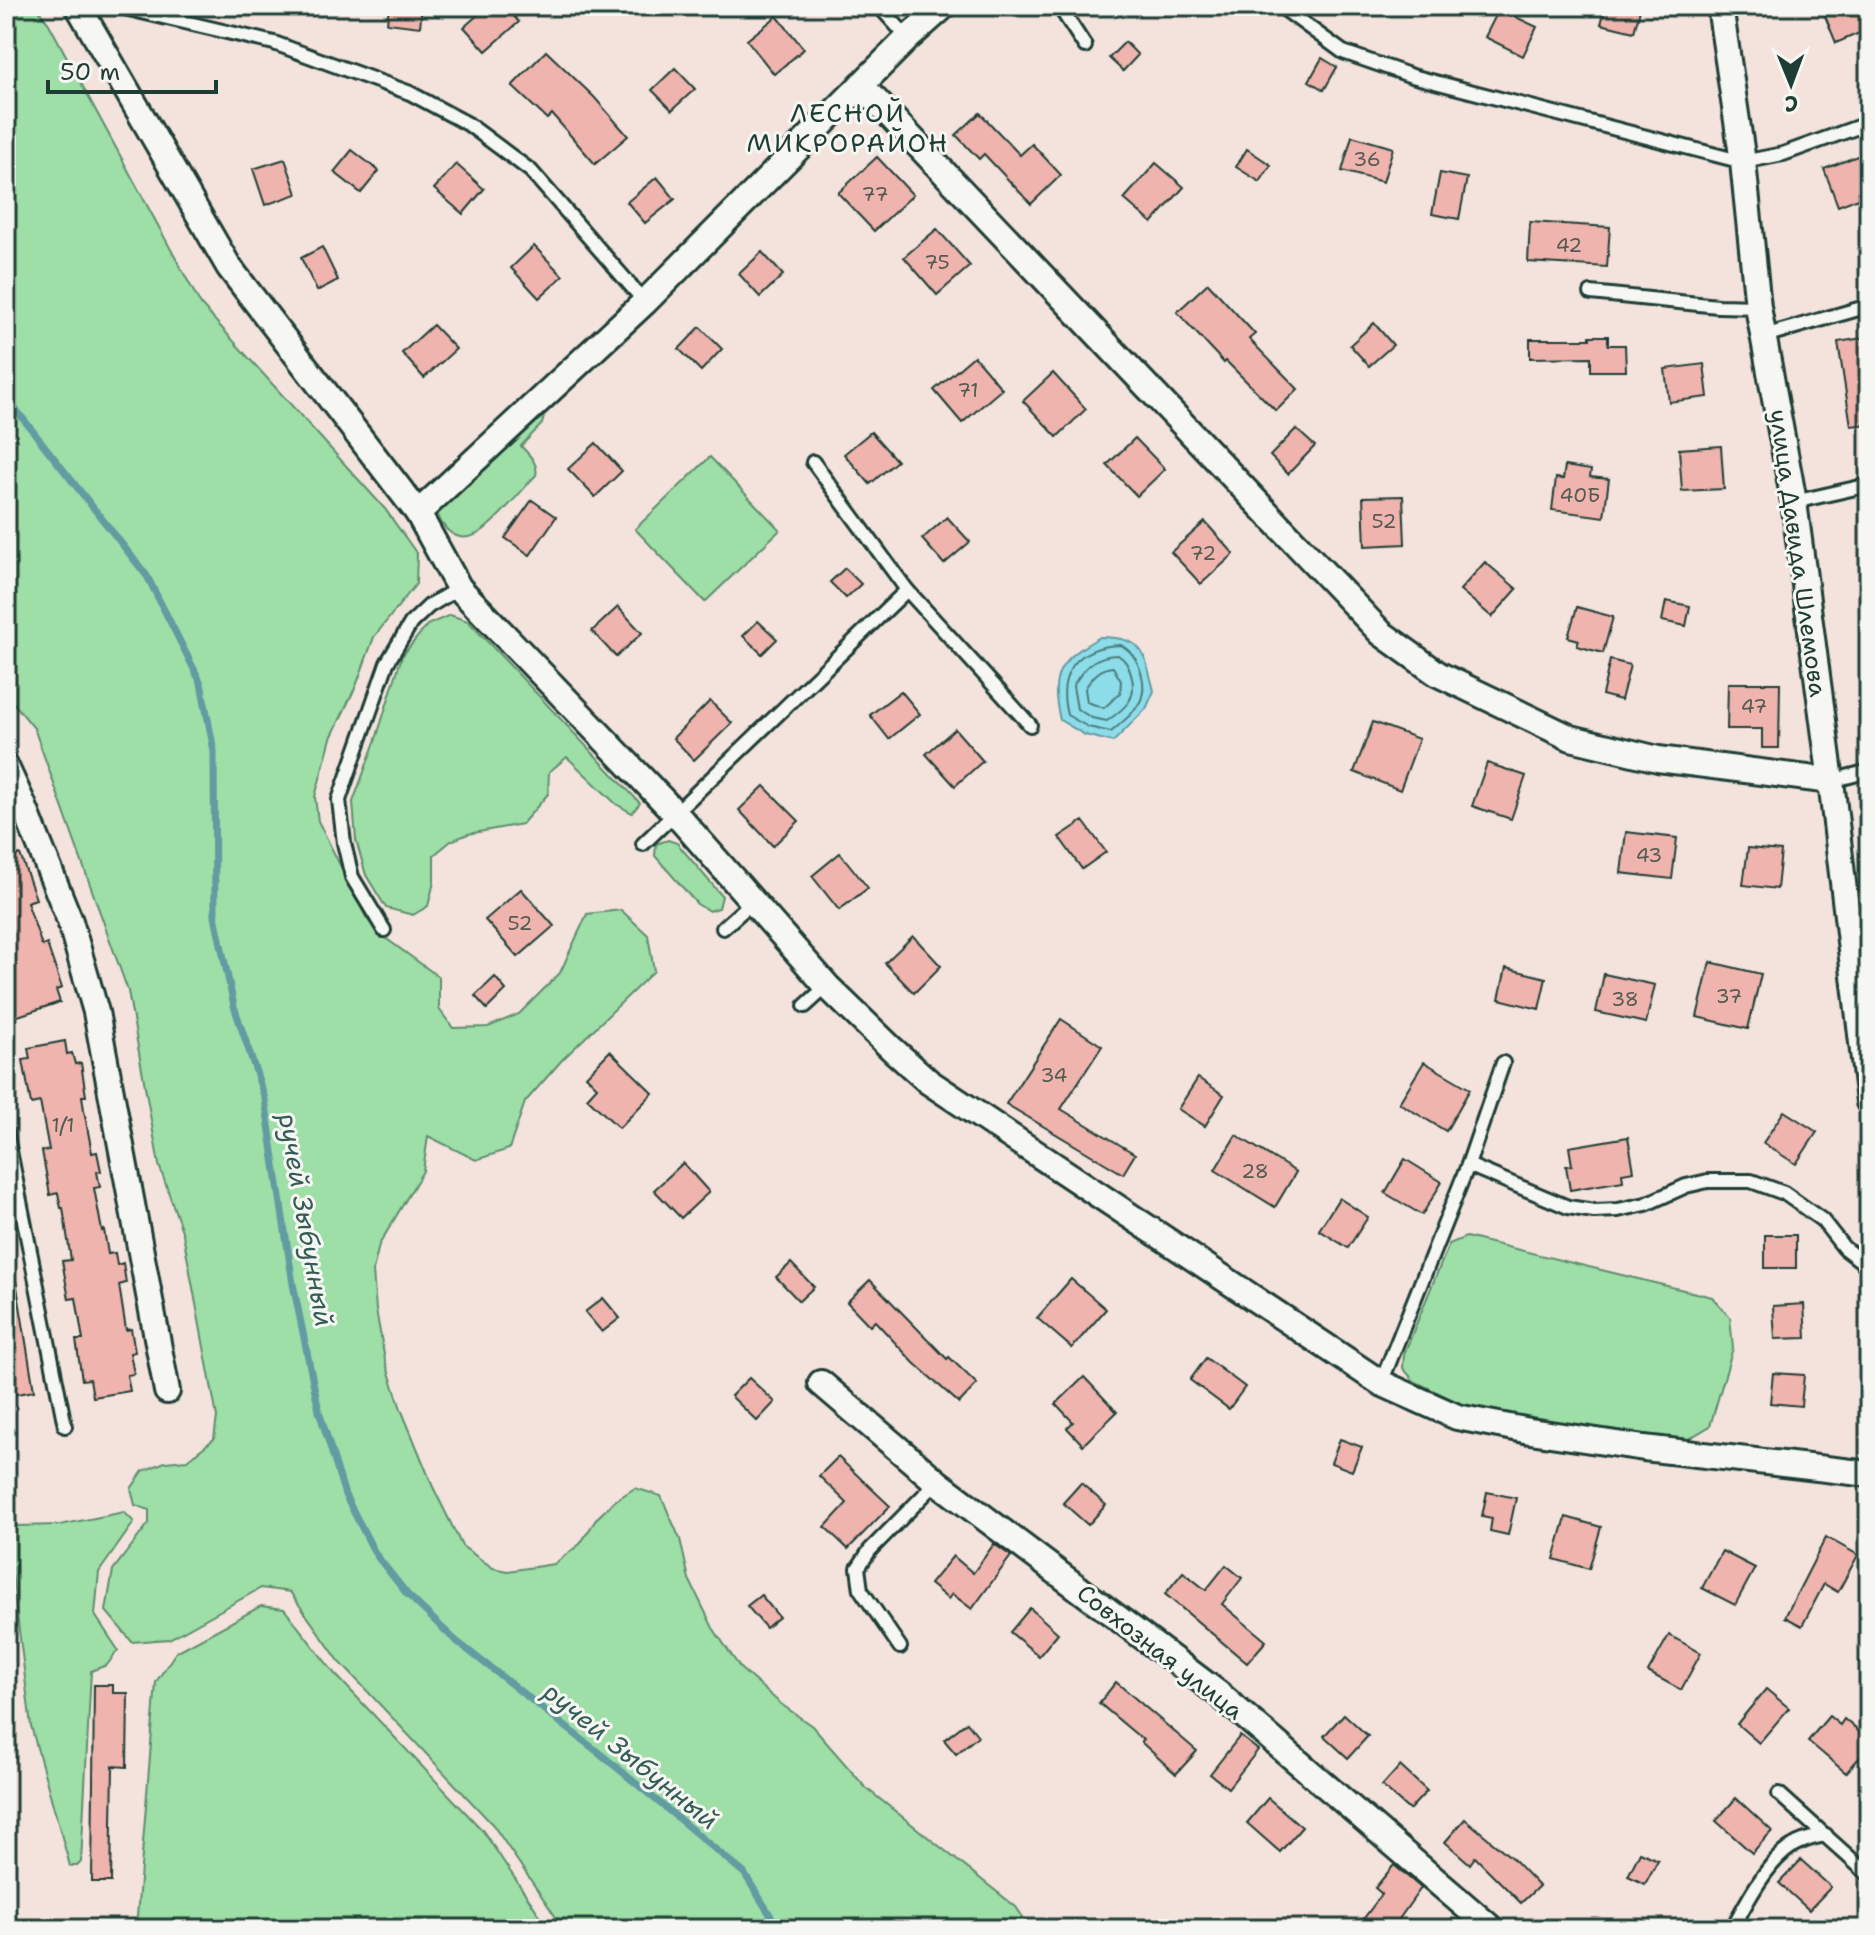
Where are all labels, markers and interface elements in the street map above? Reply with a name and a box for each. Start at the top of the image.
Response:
scale bar [48,44,216,94]
north arrow [1751,44,1831,124]
text: 50 m [60,56,120,88]
text: С [1784,89,1798,118]
district label: ЛЕСНОЙ МИКРОРАЙОН [747,95,949,160]
house number: 36 [1353,146,1381,172]
house number: 77 [862,181,888,207]
house number: 42 [1556,232,1582,258]
house number: 75 [924,249,950,275]
house number: 71 [957,377,979,403]
street label: улица Давида Шлемова [1762,407,1834,699]
house number: 40Б [1559,482,1601,508]
house number: 52 [1371,508,1397,534]
house number: 72 [1190,540,1216,566]
house number: 47 [1741,693,1767,719]
house number: 43 [1636,842,1662,868]
house number: 52 [507,910,533,936]
house number: 37 [1716,983,1742,1009]
house number: 38 [1611,986,1639,1012]
house number: 34 [1040,1062,1068,1088]
water label: ручей Зыбунный [270,1110,342,1329]
house number: 1/1 [51,1112,75,1138]
house number: 28 [1241,1158,1269,1184]
street label: Совхозная улица [1070,1577,1250,1727]
water label: ручей Зыбунный [536,1673,726,1837]

